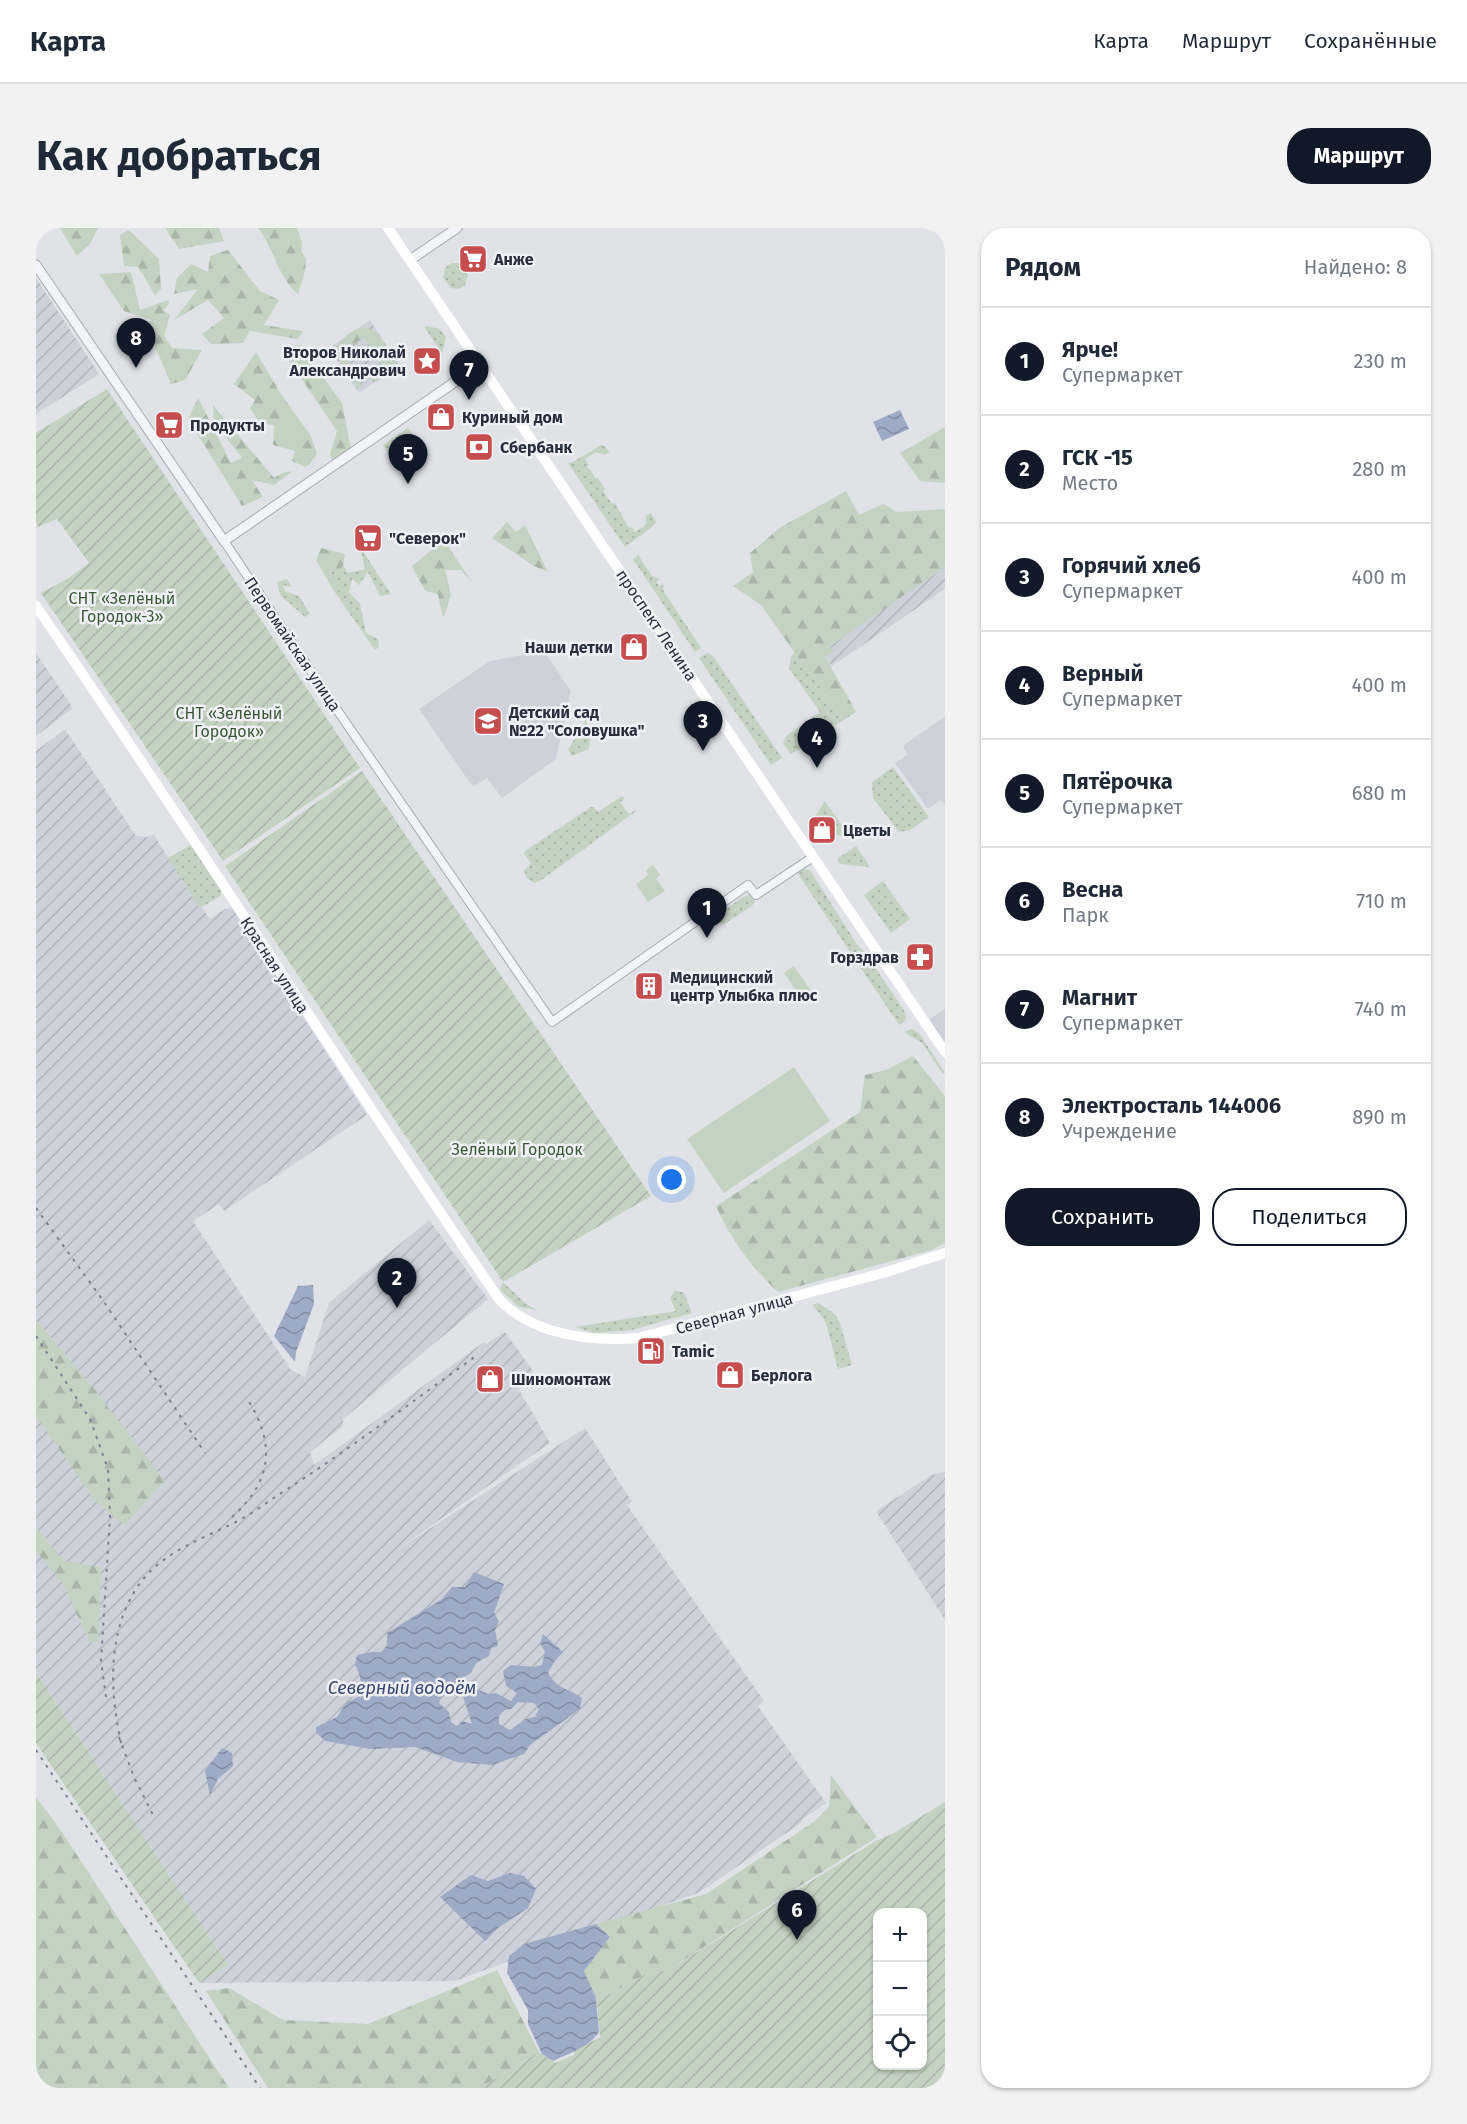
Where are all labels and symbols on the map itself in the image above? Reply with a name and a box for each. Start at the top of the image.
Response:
supermarket icon: Анже [457,243,489,275]
place label: Анже [493,250,534,269]
pin: 8 [116,318,156,368]
place label: Второв Николай Александрович [283,343,406,380]
place icon: Второв Николай Александрович [411,345,443,377]
pin: 7 [450,350,488,400]
shop icon: Куриный дом [425,401,457,433]
place label: Куриный дом [462,408,563,427]
supermarket icon: Продукты [153,409,185,441]
place label: Продукты [190,416,265,435]
bank icon: Сбербанк [463,431,495,463]
pin: 5 [388,434,428,484]
place label: Сбербанк [500,438,573,457]
supermarket icon: "Северок" [352,522,384,554]
place label: "Северок" [389,529,466,548]
street label: проспект Ленина [612,566,701,685]
street label: Первомайская улица [240,573,345,715]
park label: СНТ «Зелёный Городок-3» [69,589,175,626]
shop icon: Наши детки [618,631,650,663]
place label: Наши детки [525,638,613,657]
pin: 3 [684,702,722,751]
place label: Детский сад №22 "Соловушка" [508,703,645,740]
park label: СНТ «Зелёный Городок» [176,704,282,741]
school or university icon: Детский сад №22 "Соловушка" [472,705,504,737]
pin: 4 [798,718,836,768]
shop icon: Цветы [806,814,838,846]
place label: Цветы [843,821,891,840]
pin: 1 [688,888,726,938]
street label: Красная улица [236,914,313,1017]
pharmacy icon: Горздрав [904,941,936,973]
place label: Горздрав [830,948,899,967]
place label: Медицинский центр Улыбка плюс [670,968,818,1005]
building icon: Медицинский центр Улыбка плюс [633,970,665,1002]
park label: Зелёный Городок [451,1140,583,1159]
your location [657,1165,686,1194]
pin: 2 [378,1258,416,1308]
street label: Северная улица [674,1289,795,1338]
fuel station icon: Tamic [635,1335,667,1367]
place label: Tamic [672,1342,715,1361]
shop icon: Берлога [714,1359,746,1391]
shop icon: Шиномонтаж [474,1363,506,1395]
place label: Берлога [751,1366,813,1385]
place label: Шиномонтаж [511,1370,612,1389]
water label: Северный водоём [328,1677,476,1699]
pin: 6 [778,1890,816,1940]

